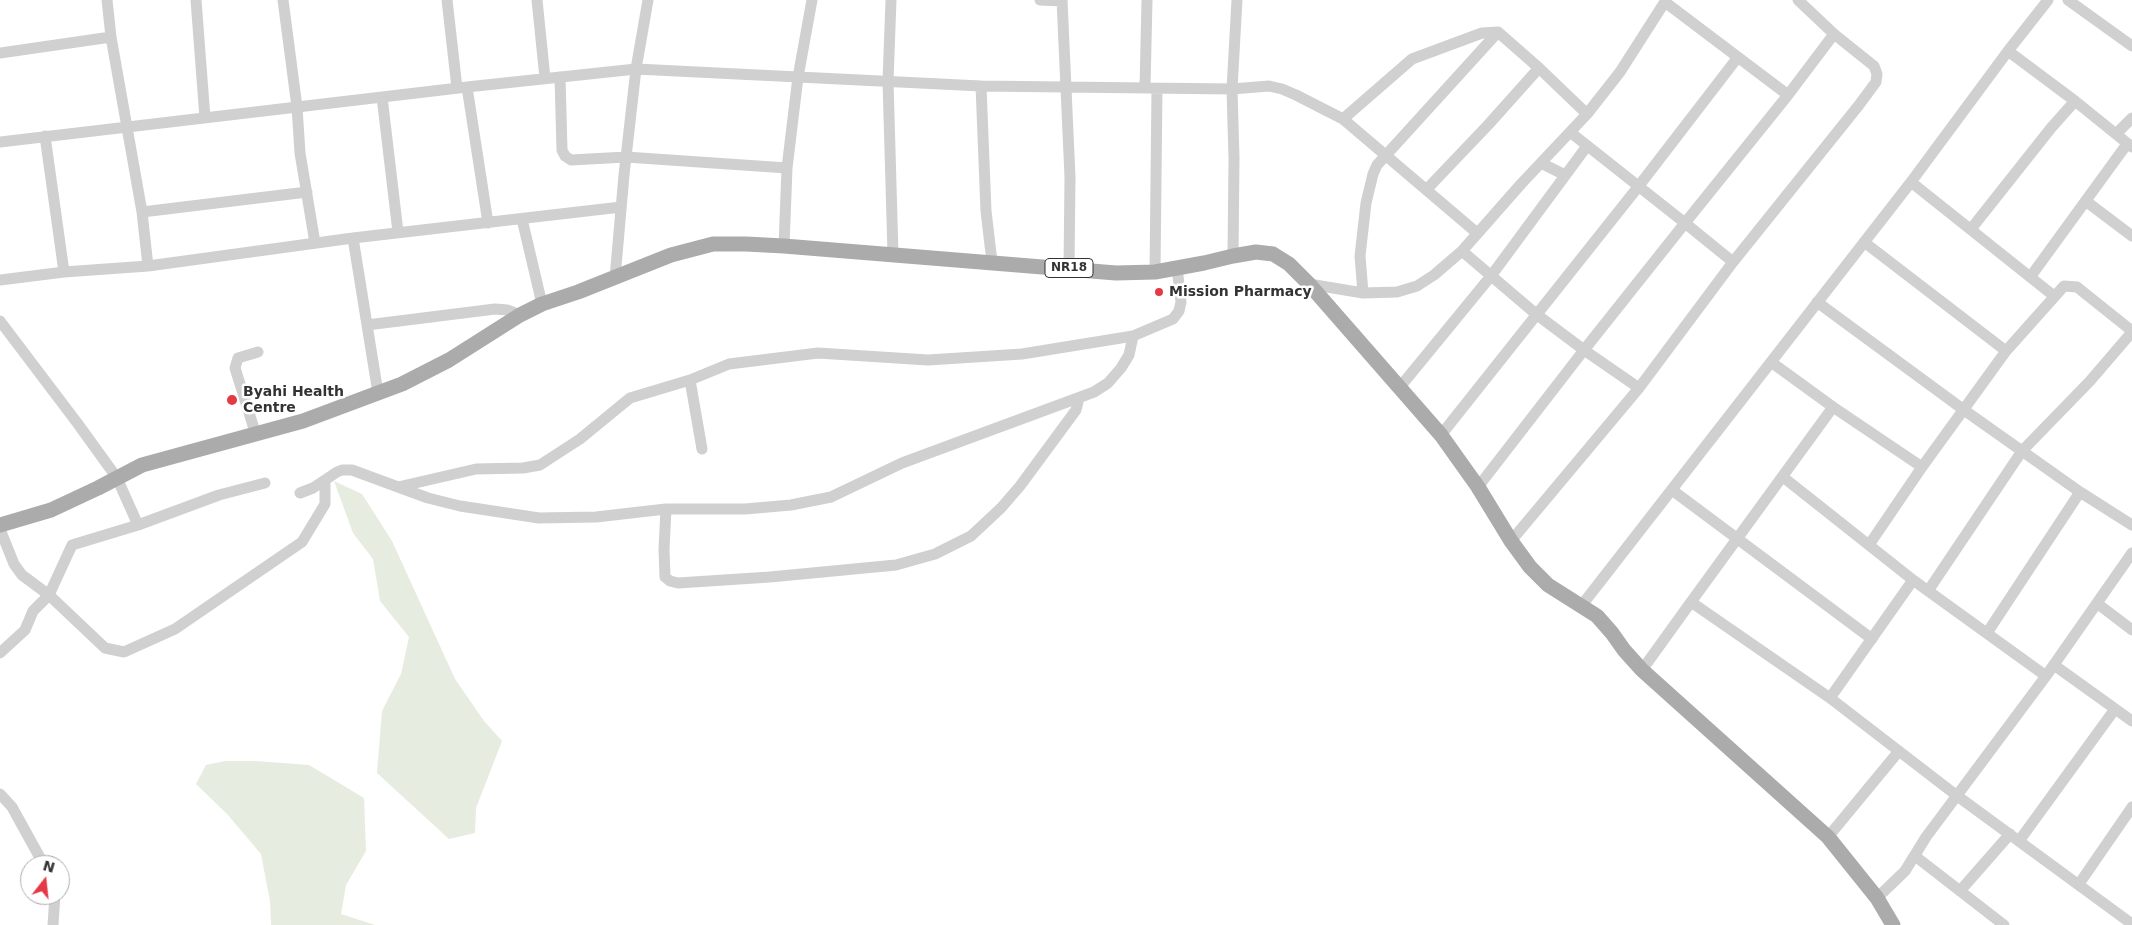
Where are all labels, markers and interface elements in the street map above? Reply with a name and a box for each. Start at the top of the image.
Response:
road number: NR18 [1045,258,1093,278]
place label: Mission Pharmacy [1169,284,1312,300]
marker: Mission Pharmacy [1153,286,1165,298]
place label: Byahi Health Centre [243,384,344,417]
marker: Byahi Health Centre [225,393,239,407]
north arrow [20,855,70,905]
text: N [41,857,57,876]

